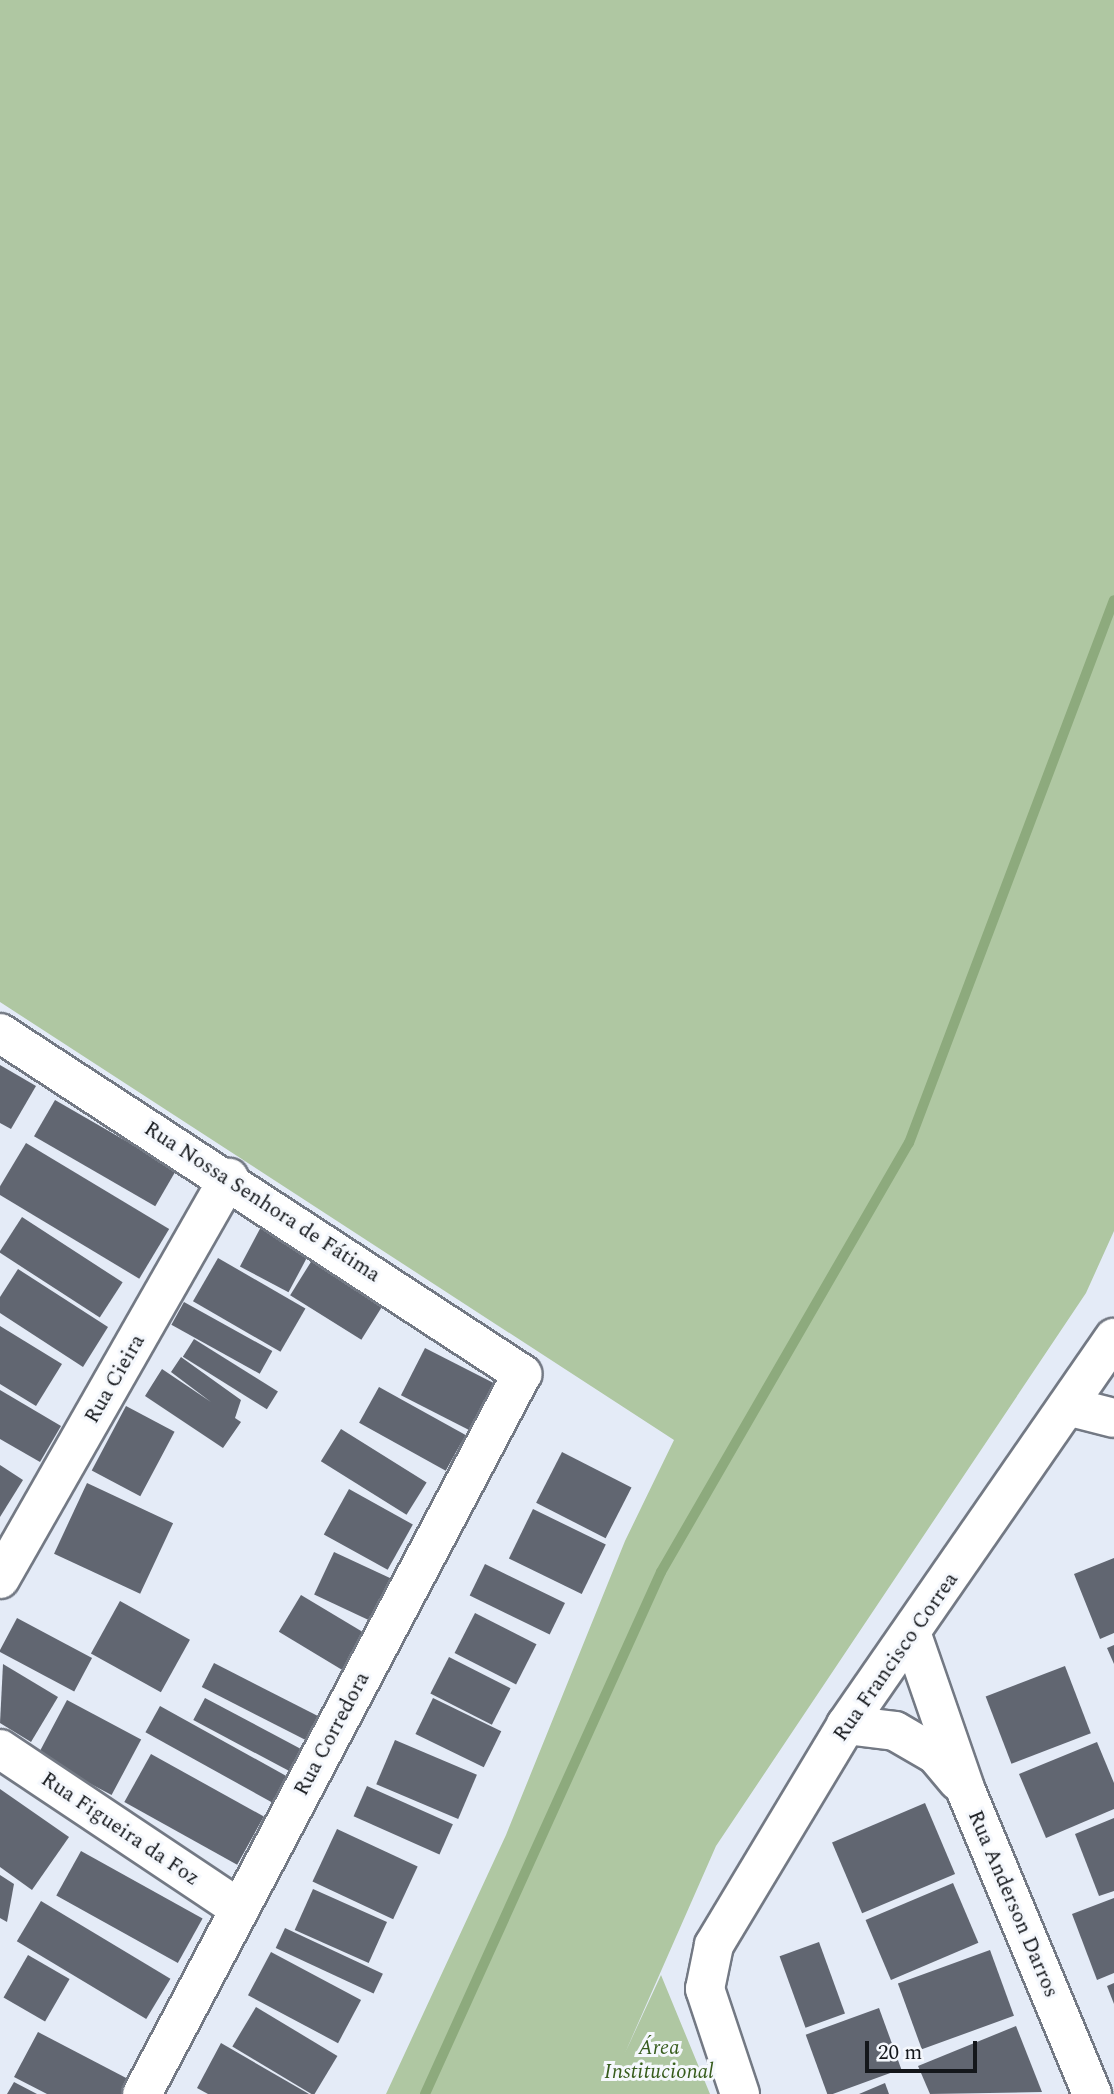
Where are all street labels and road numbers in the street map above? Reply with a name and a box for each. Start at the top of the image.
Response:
street label: Rua Nossa Senhora de Fátima [139,1116,385,1288]
street label: Rua Cieira [79,1330,151,1428]
street label: Rua Francisco Correa [828,1568,964,1746]
street label: Rua Corredora [289,1668,375,1800]
street label: Rua Figueira da Foz [36,1767,204,1891]
street label: Rua Anderson Darros [962,1807,1064,2001]

